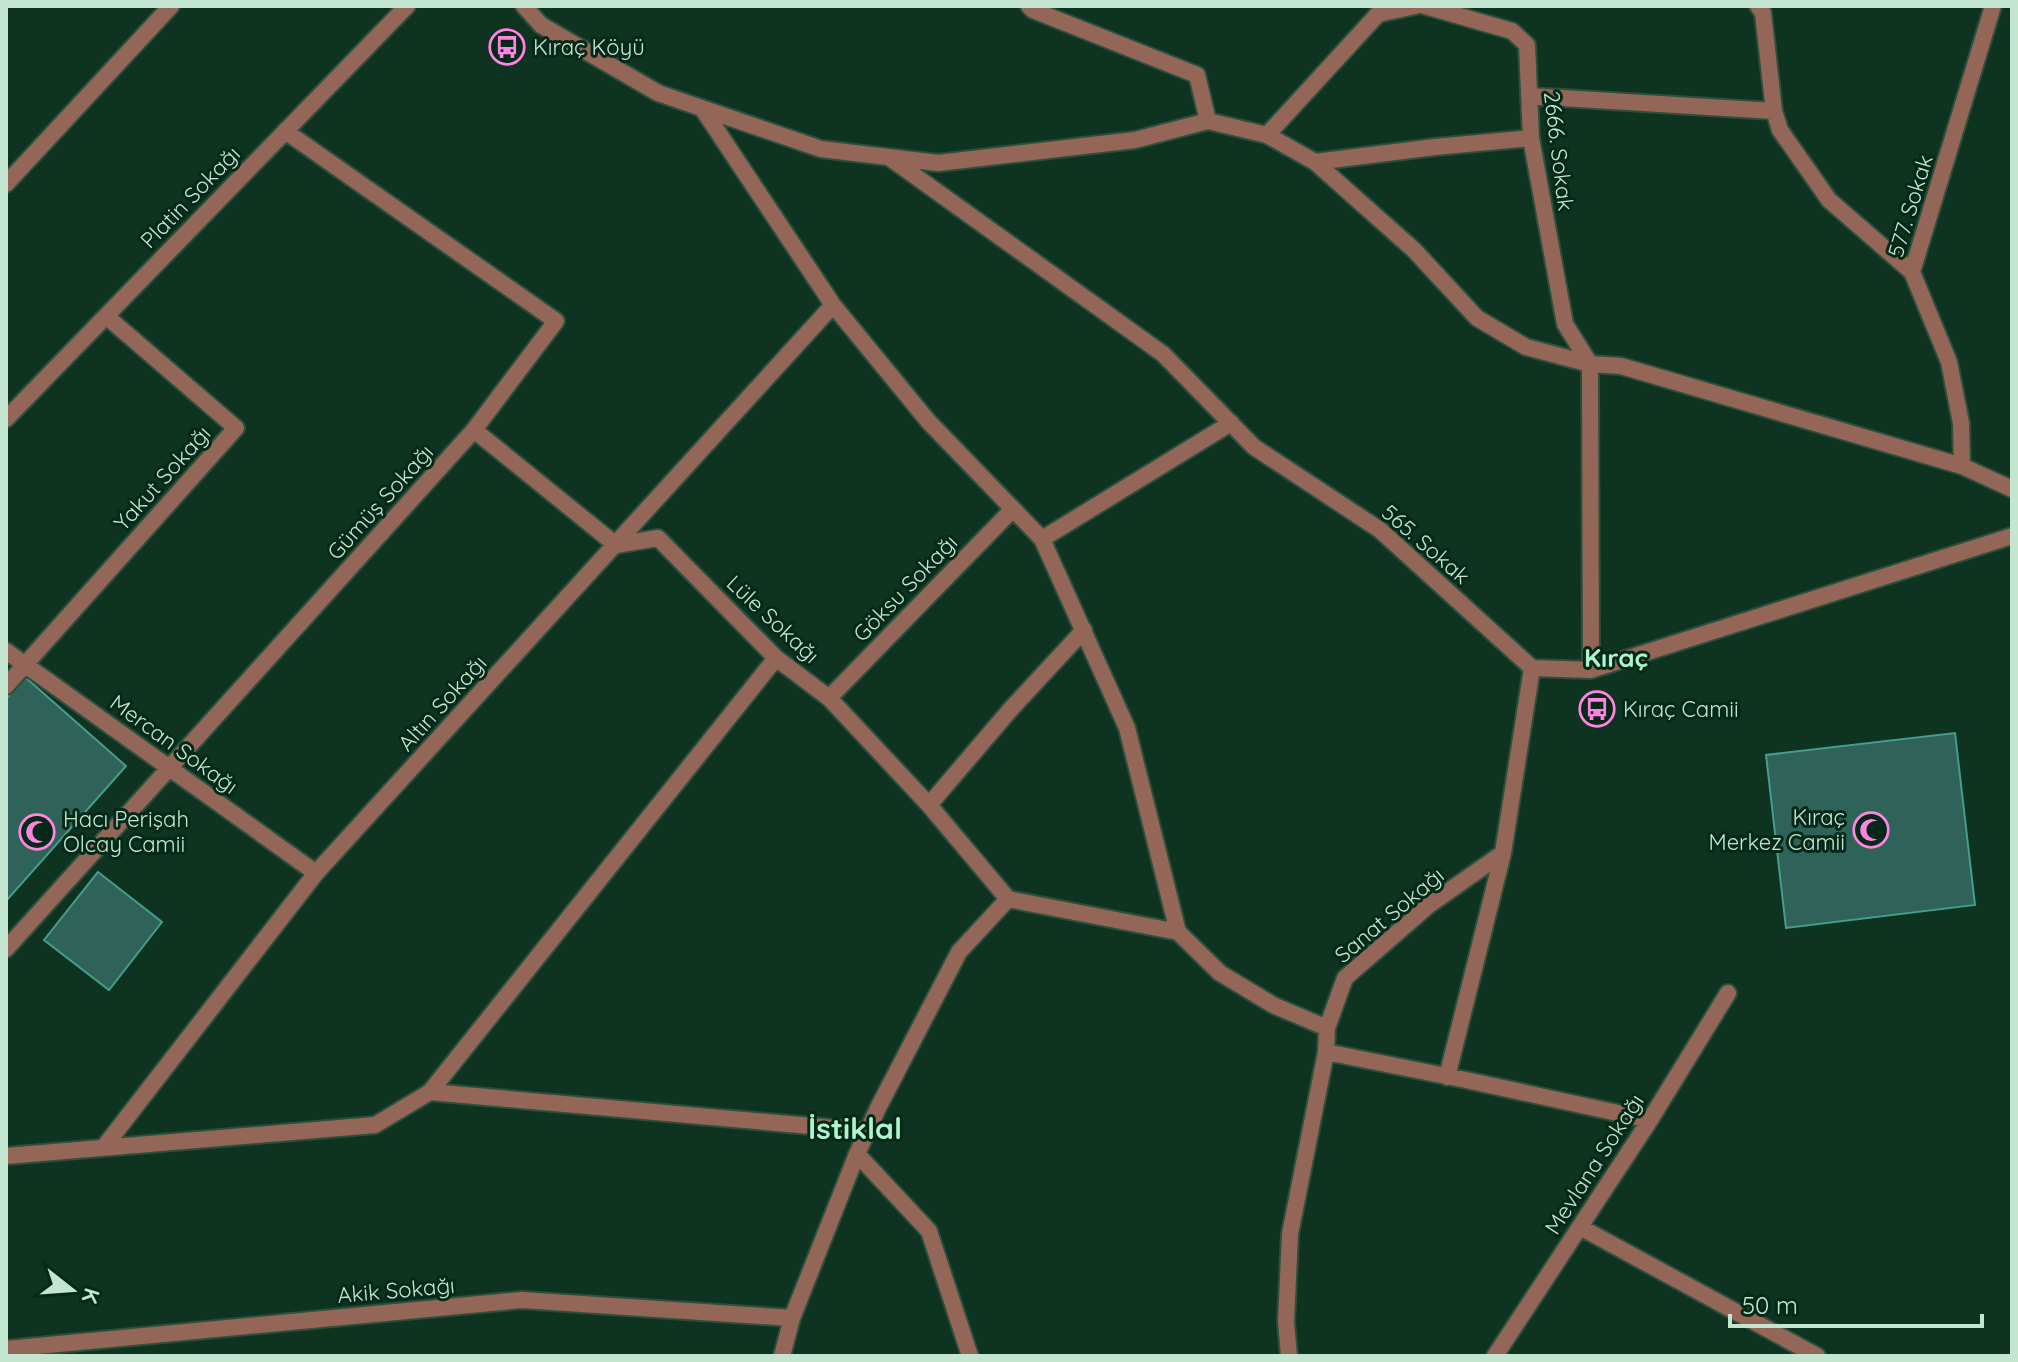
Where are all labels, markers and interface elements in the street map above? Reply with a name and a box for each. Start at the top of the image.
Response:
bus stop icon: Kıraç Köyü [488,28,526,66]
place label: Kıraç Köyü [533,33,645,61]
street label: 2666. Sokak [1538,90,1580,212]
street label: Platin Sokağı [134,140,246,254]
street label: 577. Sokak [1881,151,1939,261]
street label: Yakut Sokağı [108,420,216,536]
street label: Gümüş Sokağı [321,438,439,566]
street label: 565. Sokak [1376,498,1476,590]
street label: Göksu Sokağı [847,529,963,647]
street label: Lüle Sokağı [721,569,825,669]
district label: Kıraç [1584,641,1648,674]
street label: Altın Sokağı [392,649,492,757]
street label: Mercan Sokağı [105,688,243,800]
bus stop icon: Kıraç Camii [1578,690,1616,728]
place label: Kıraç Camii [1623,695,1739,723]
place label: Kıraç Merkez Camii [1708,803,1845,856]
place label: Hacı Perişah Olcay Camii [63,805,189,858]
mosque icon: Kıraç Merkez Camii [1852,811,1890,849]
mosque icon: Hacı Perişah Olcay Camii [18,813,56,851]
street label: Sanat Sokağı [1329,861,1449,969]
street label: Mevlana Sokağı [1538,1089,1650,1239]
district label: İstiklal [808,1109,902,1147]
north arrow [32,1250,112,1330]
street label: Akik Sokağı [336,1271,456,1309]
scale bar [1730,1278,1982,1328]
text: K [76,1285,107,1307]
text: 50 m [1742,1290,1798,1320]

